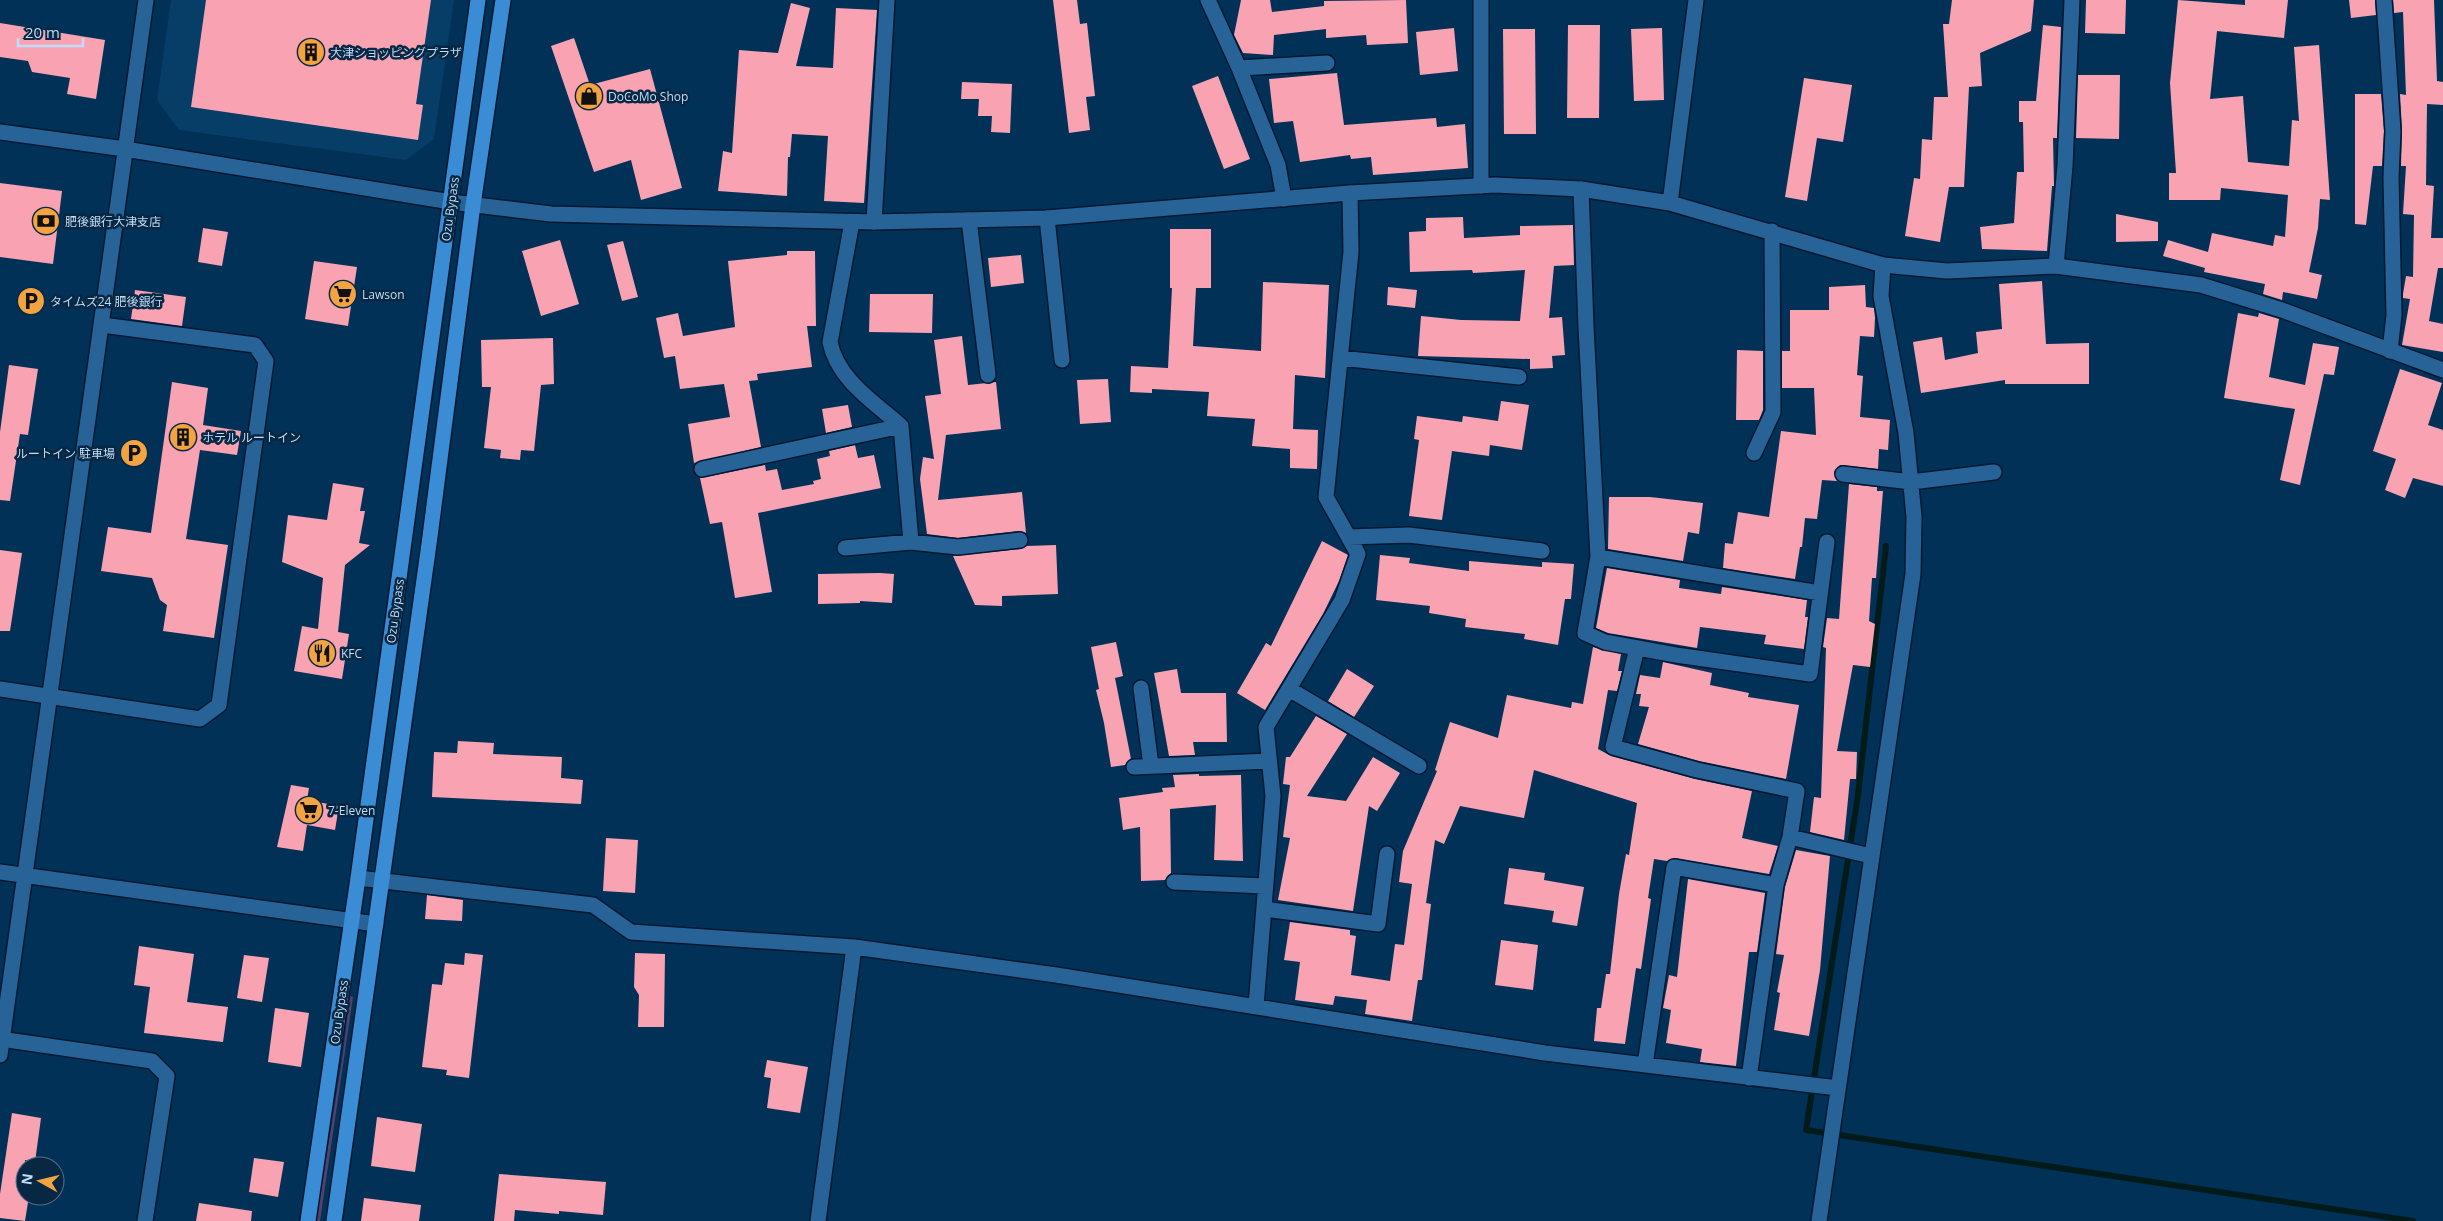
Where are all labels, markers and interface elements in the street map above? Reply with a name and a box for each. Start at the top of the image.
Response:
scale bar [18,15,82,47]
text: 20 m [25,22,60,42]
building icon: 大津ショッピングプラザ [296,37,326,67]
place label: 大津ショッピングプラザ [330,44,462,61]
shop icon: DoCoMo Shop [574,81,604,111]
place label: DoCoMo Shop [608,88,688,105]
street label: Ozu Bypass [437,176,463,242]
bank icon: 肥後銀行大津支店 [31,206,61,236]
place label: 肥後銀行大津支店 [65,213,161,230]
supermarket icon: Lawson [328,279,358,309]
parking icon: タイムズ24 肥後銀行 [16,286,46,316]
place label: Lawson [362,286,405,303]
place label: タイムズ24 肥後銀行 [50,293,163,310]
building icon: ホテル ルートイン [168,422,198,452]
place label: ホテル ルートイン [202,429,301,446]
parking icon: ルートイン 駐車場 [119,438,149,468]
place label: ルートイン 駐車場 [16,445,115,462]
street label: Ozu Bypass [382,578,408,644]
restaurant icon: KFC [307,638,337,668]
place label: KFC [341,645,363,662]
supermarket icon: 7-Eleven [294,795,324,825]
place label: 7-Eleven [328,802,375,819]
street label: Ozu Bypass [326,979,352,1045]
north arrow [15,1156,65,1206]
text: N [16,1172,37,1186]

